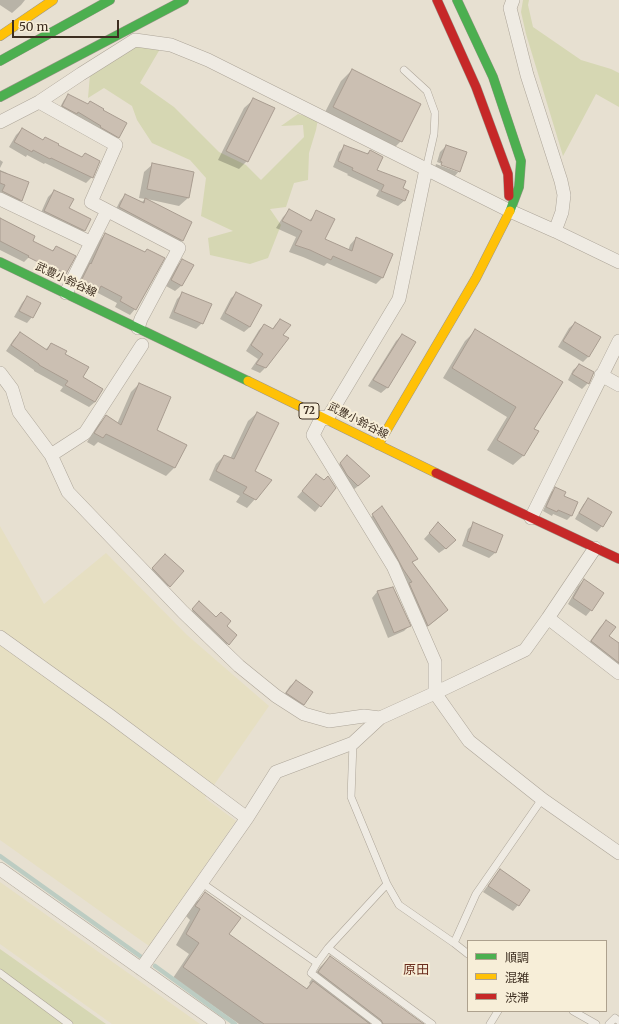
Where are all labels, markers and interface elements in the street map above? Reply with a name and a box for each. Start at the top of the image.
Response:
scale bar [14,12,121,38]
text: 50 m [19,19,48,34]
street label: 武豊小鈴谷線 [33,260,99,300]
street label: 武豊小鈴谷線 [326,400,390,442]
road number: 72 [299,403,319,419]
legend [467,940,607,1012]
text: 順調 [505,950,529,965]
district label: 原田 [403,962,429,978]
text: 混雑 [505,970,529,985]
text: 渋滞 [505,990,529,1005]

